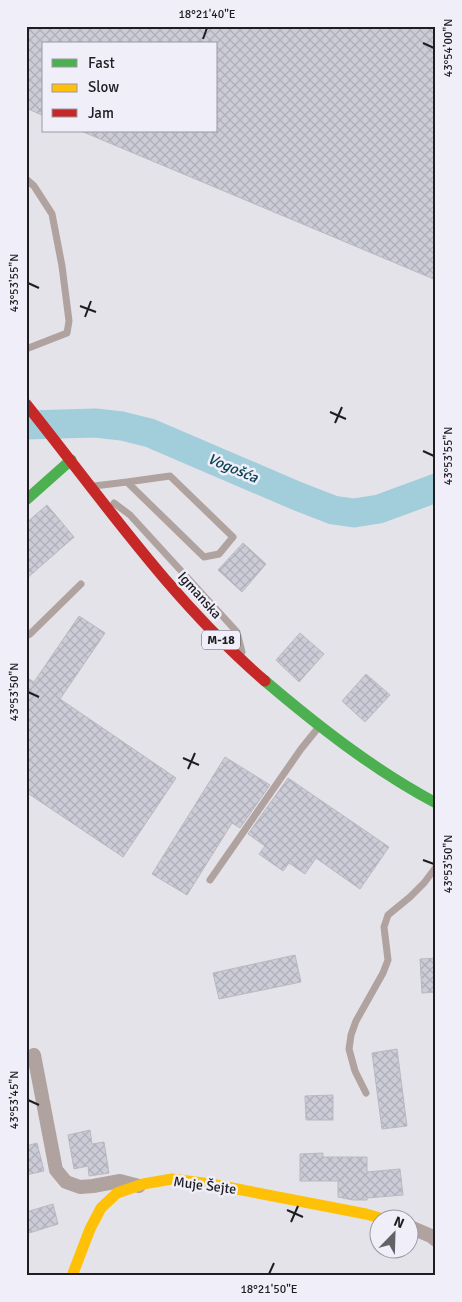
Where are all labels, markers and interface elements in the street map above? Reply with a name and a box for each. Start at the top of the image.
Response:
text: 18°21'40"E [178,7,236,22]
text: 43°54'00"N [441,19,456,77]
legend [42,42,218,132]
text: Fast [88,54,115,72]
text: Slow [88,78,119,96]
text: Jam [88,104,114,122]
text: 43°53'55"N [7,254,22,312]
text: 43°53'55"N [441,427,456,485]
water label: Vogošća [205,449,261,487]
street label: Igmanska [174,568,225,622]
road number: M-18 [202,630,240,650]
text: 43°53'50"N [7,663,22,721]
text: 43°53'50"N [441,835,456,893]
text: 43°53'45"N [7,1071,22,1129]
street label: Muje Šejte [172,1173,237,1198]
north arrow [370,1210,420,1260]
text: N [391,1213,407,1232]
text: 18°21'50"E [240,1282,298,1297]

